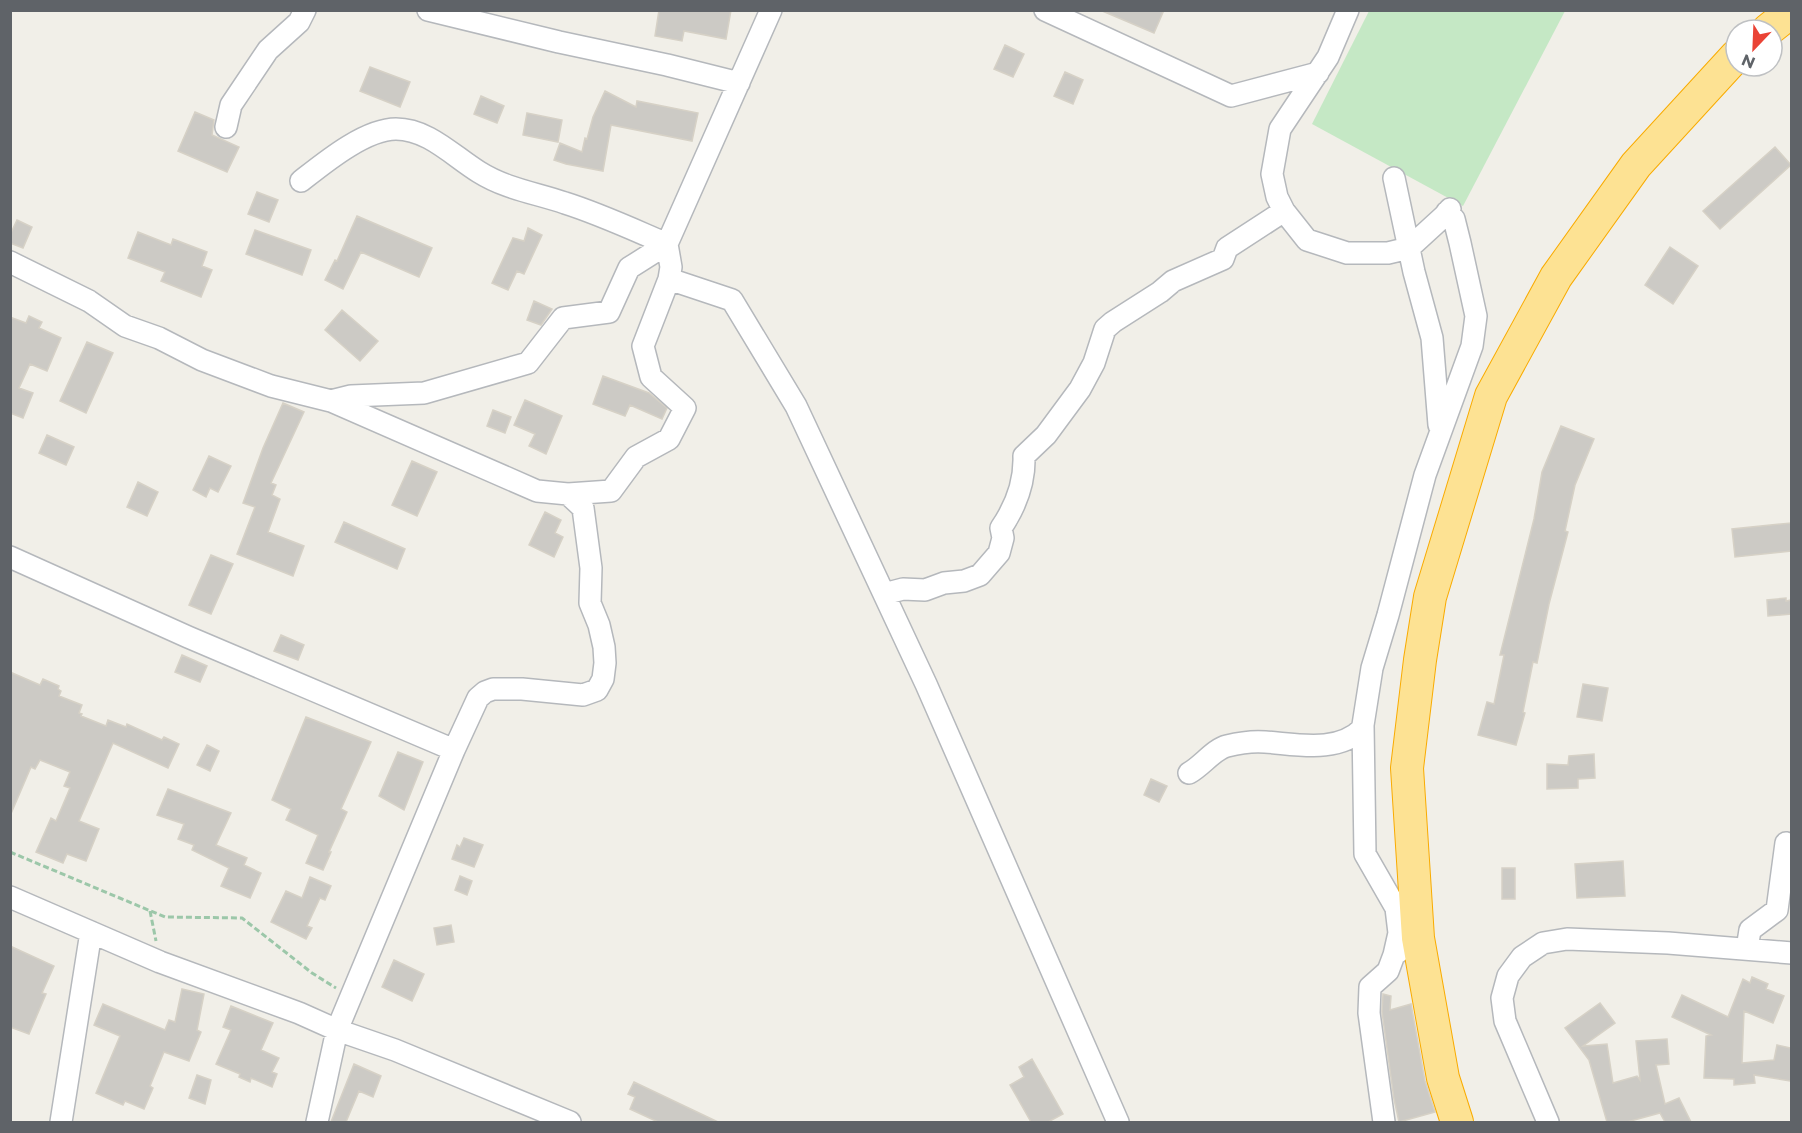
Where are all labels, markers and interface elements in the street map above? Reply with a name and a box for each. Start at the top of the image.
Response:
north arrow [1724,18,1784,78]
text: N [1739,50,1758,73]

